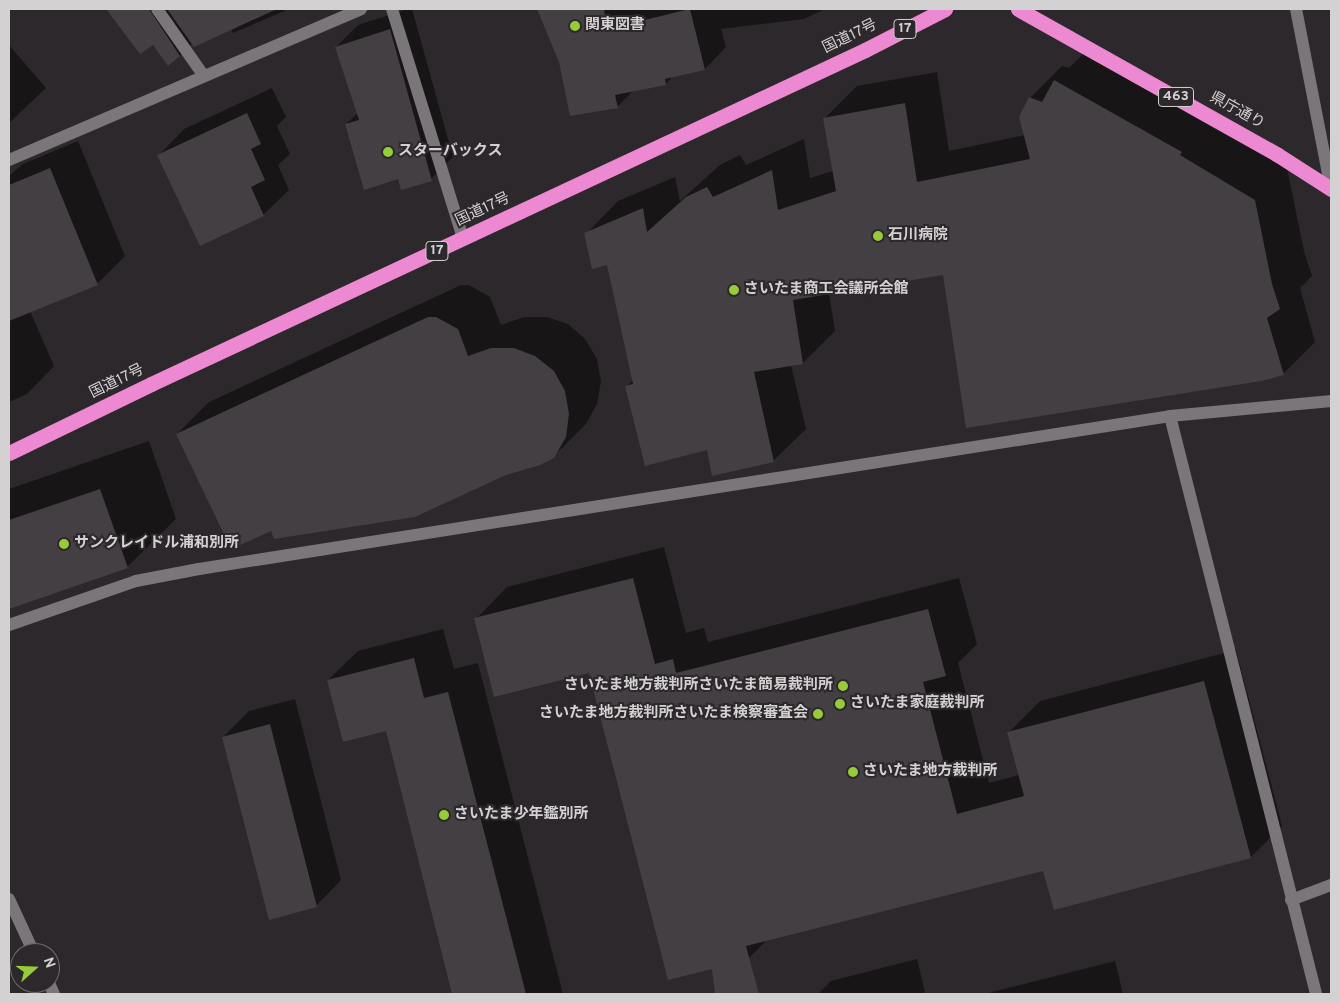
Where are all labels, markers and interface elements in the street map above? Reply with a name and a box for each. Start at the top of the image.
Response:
street label: 国道17号 [820,16,880,58]
place label: 関東図書 [585,17,645,35]
road number: 17 [892,18,918,40]
marker: 関東図書 [569,20,581,32]
road number: 463 [1157,85,1195,108]
street label: 県庁通り [1206,89,1268,133]
place label: スターバックス [398,143,503,161]
marker: スターバックス [382,146,394,158]
street label: 国道17号 [453,190,513,230]
place label: 石川病院 [888,227,948,245]
marker: 石川病院 [872,230,884,242]
road number: 17 [424,240,450,262]
place label: さいたま商工会議所会館 [744,281,909,299]
marker: さいたま商工会議所会館 [728,284,740,296]
street label: 国道17号 [87,361,147,403]
place label: サンクレイドル浦和別所 [74,535,239,553]
marker: サンクレイドル浦和別所 [58,538,70,550]
place label: さいたま地方裁判所さいたま簡易裁判所 [563,677,833,695]
marker: さいたま地方裁判所さいたま簡易裁判所 [837,680,849,692]
place label: さいたま家庭裁判所 [850,695,985,713]
marker: さいたま家庭裁判所 [834,698,846,710]
place label: さいたま地方裁判所さいたま検察審査会 [538,705,808,723]
marker: さいたま地方裁判所さいたま検察審査会 [812,708,824,720]
place label: さいたま地方裁判所 [863,763,998,781]
marker: さいたま地方裁判所 [847,766,859,778]
place label: さいたま少年鑑別所 [454,806,589,824]
marker: さいたま少年鑑別所 [438,809,450,821]
north arrow [10,943,60,993]
text: N [39,955,58,971]

